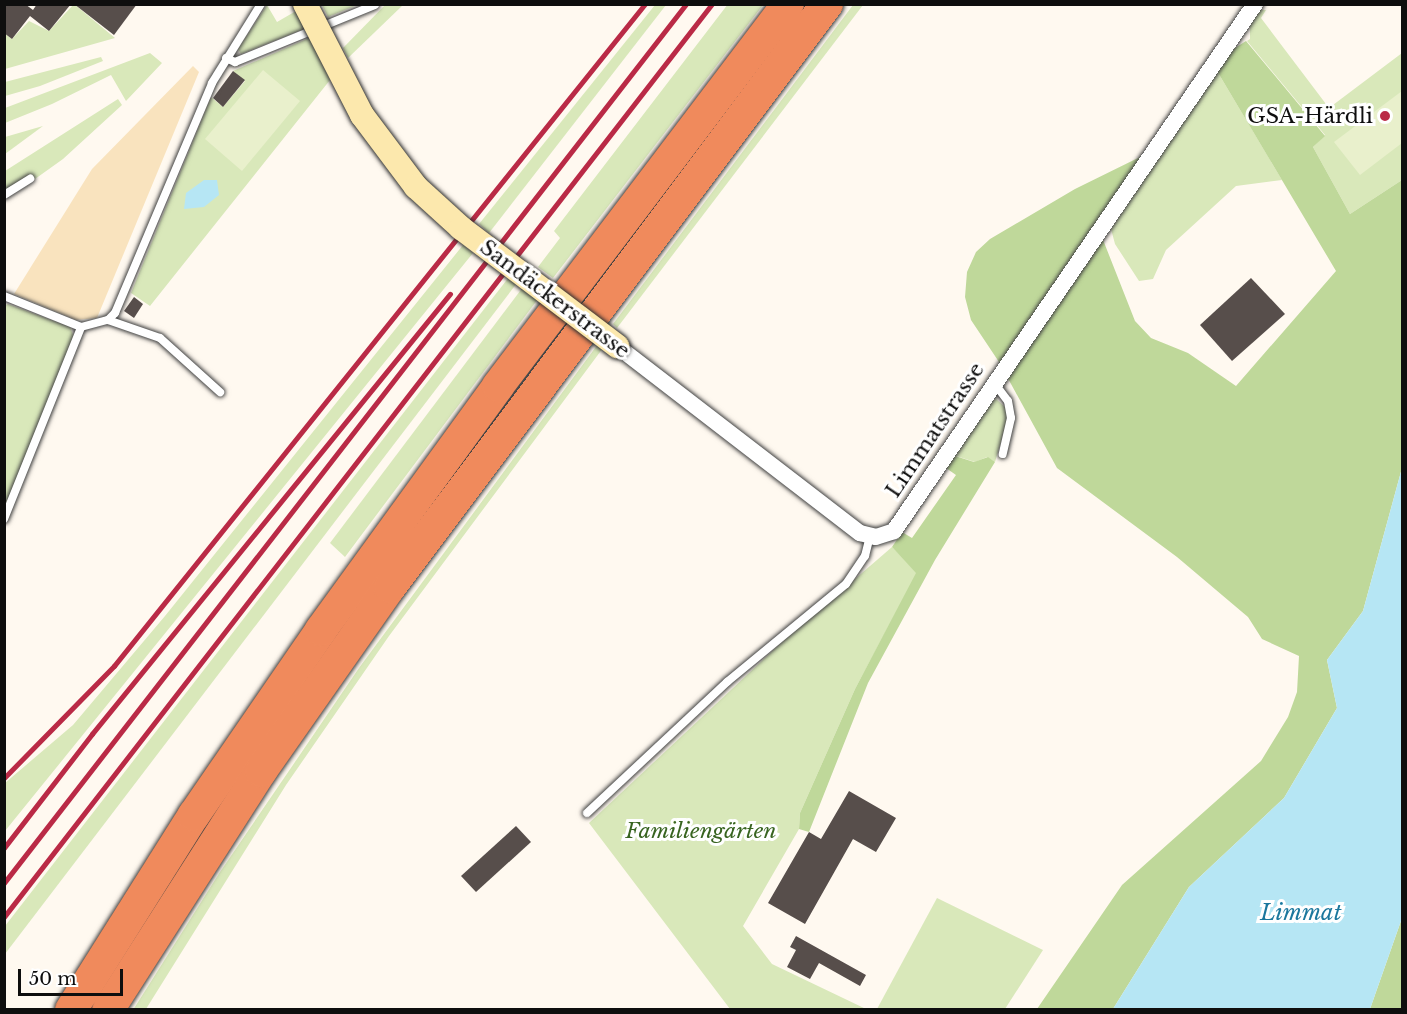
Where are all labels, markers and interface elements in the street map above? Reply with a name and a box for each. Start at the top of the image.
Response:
place label: GSA-Härdli [1247,103,1373,129]
marker: GSA-Härdli [1378,109,1392,123]
street label: Sandäckerstrasse [475,234,635,364]
street label: Limmatstrasse [881,358,989,502]
park label: Familiengärten [626,818,776,844]
water label: Limmat [1260,900,1342,926]
scale bar [21,957,126,995]
text: 50 m [29,968,77,990]

